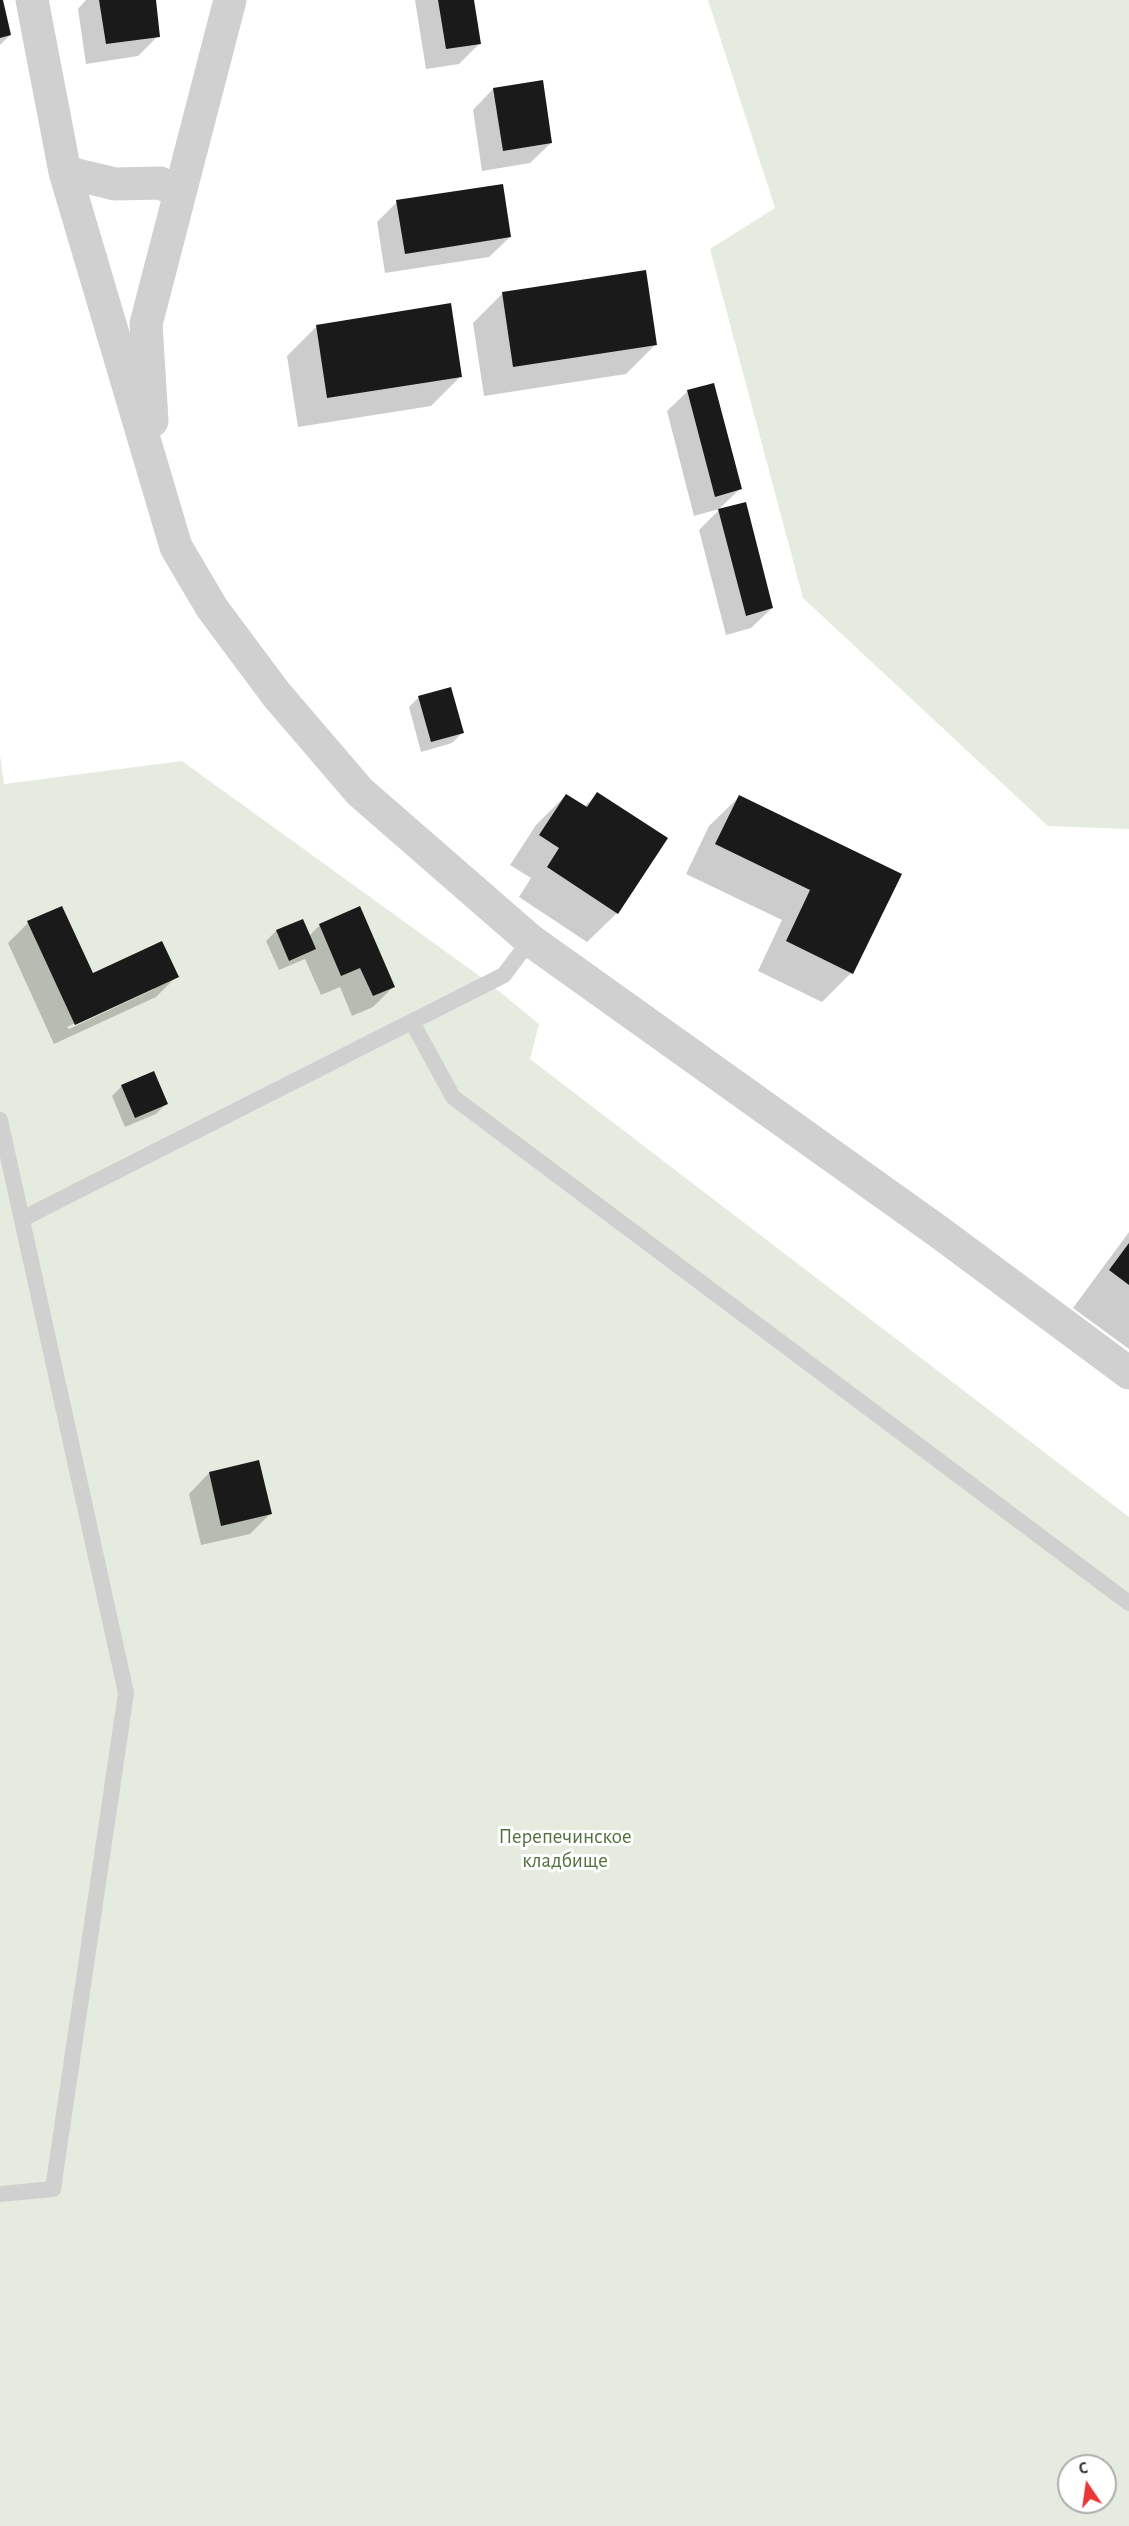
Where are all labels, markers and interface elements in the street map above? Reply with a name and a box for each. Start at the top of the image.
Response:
park label: Перепечинское кладбище [498,1824,632,1874]
north arrow [1057,2454,1117,2514]
text: С [1077,2460,1090,2477]

